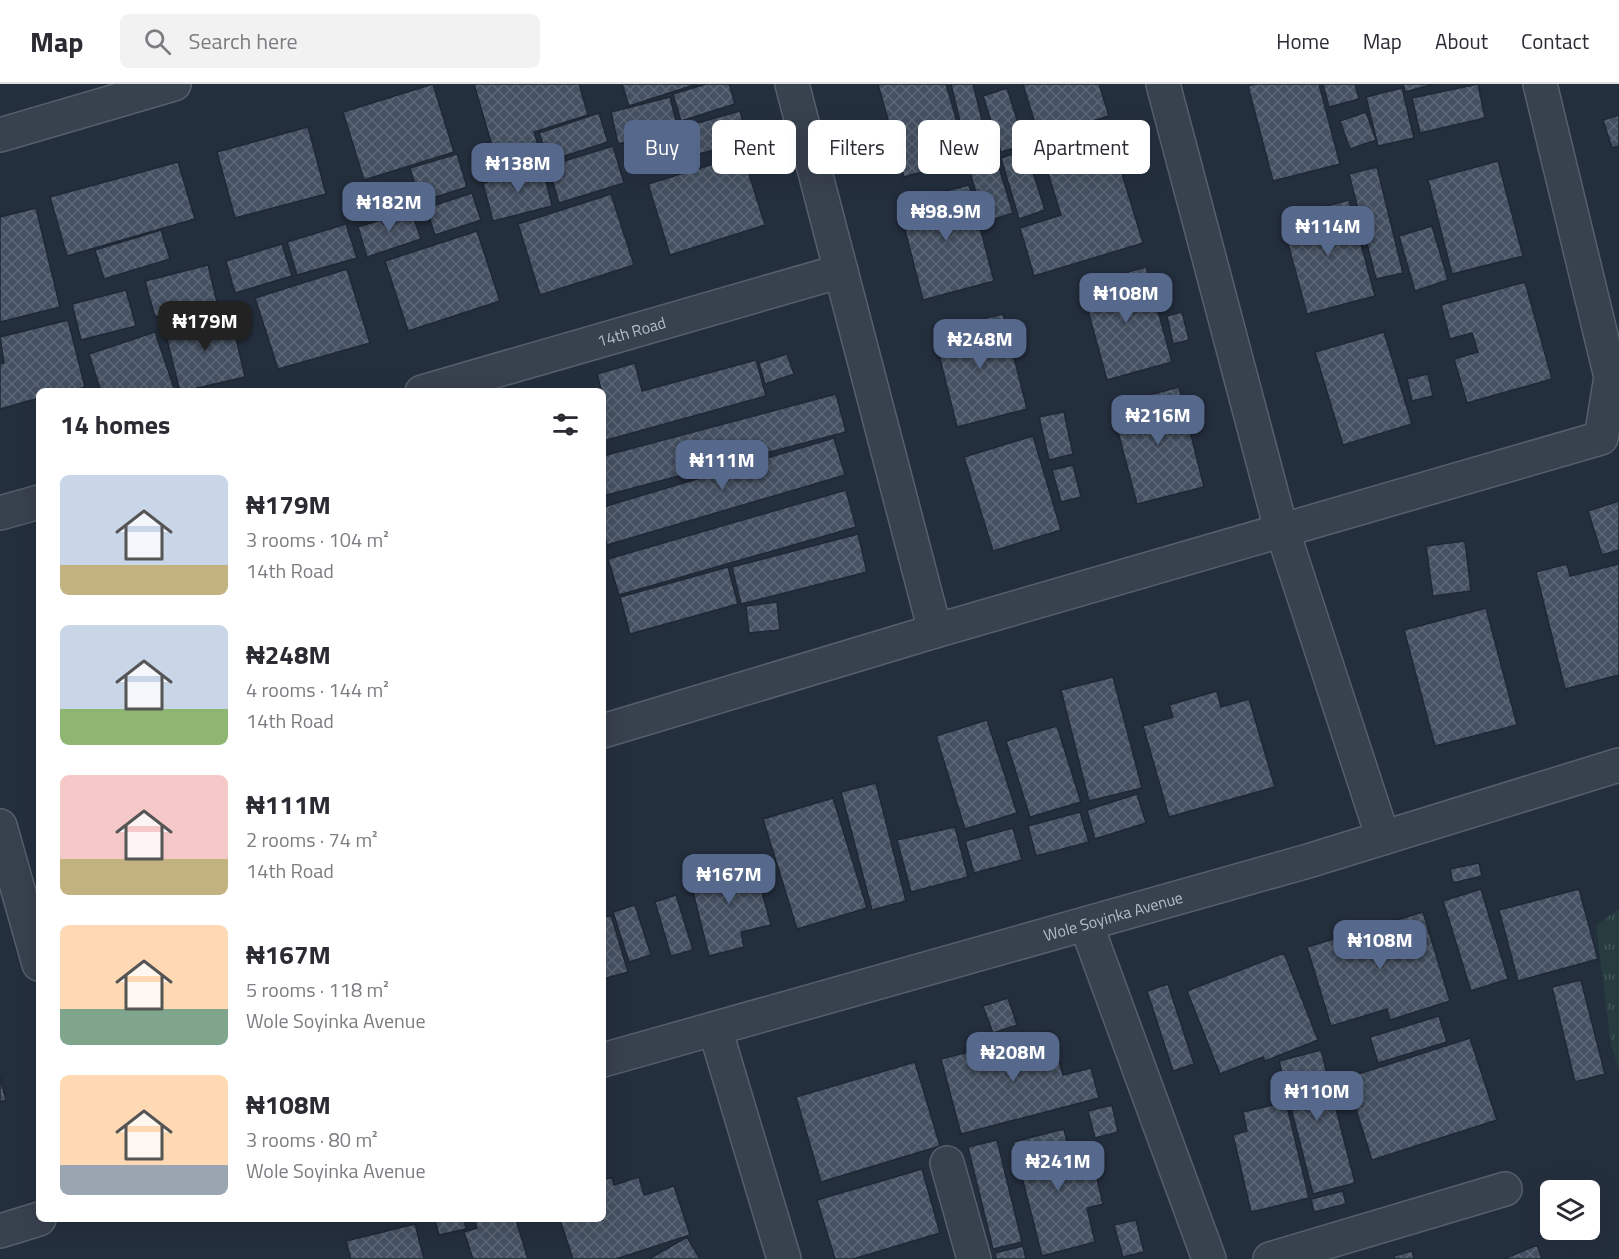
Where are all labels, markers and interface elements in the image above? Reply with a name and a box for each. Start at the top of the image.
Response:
search box [120,14,540,68]
text: Map [30,20,84,63]
text: Search here [189,24,298,58]
icon: search [141,25,174,58]
text: Home [1276,25,1330,57]
text: Map [1363,25,1402,57]
text: About [1435,25,1488,57]
text: Contact [1521,25,1589,57]
chip: Buy [624,120,700,174]
chip: Rent [712,120,796,174]
chip: Filters [808,120,906,174]
chip: New [918,120,1000,174]
chip: Apartment [1012,120,1150,174]
pin: ₦138M [476,143,560,194]
text: ₦138M [485,147,551,178]
pin: ₦182M [347,182,431,233]
text: ₦182M [356,186,422,217]
pin: ₦98.9M [897,191,995,242]
text: ₦98.9M [911,195,981,226]
pin: ₦114M [1286,206,1370,257]
text: ₦114M [1295,210,1361,241]
pin: ₦108M [1084,273,1168,324]
text: ₦108M [1093,277,1159,308]
pin: ₦179M [163,301,247,352]
text: ₦179M [172,305,238,336]
street label: 14th Road [594,310,669,353]
pin: ₦248M [938,319,1022,370]
text: ₦248M [947,323,1013,354]
pin: ₦216M [1116,395,1200,446]
text: ₦216M [1125,399,1191,430]
text: 14 homes [60,405,170,444]
icon: filters [549,408,582,441]
pin: ₦111M [680,440,764,491]
text: ₦111M [689,444,755,475]
text: ₦179M [246,485,331,524]
icon: home [108,499,180,571]
text: 3 rooms · 104 m² [246,524,389,555]
text: 14th Road [246,555,334,586]
text: ₦248M [246,635,331,674]
icon: home [108,649,180,721]
text: 4 rooms · 144 m² [246,674,389,705]
text: 14th Road [246,705,334,736]
text: ₦111M [246,785,331,824]
icon: home [108,799,180,871]
text: 2 rooms · 74 m² [246,824,378,855]
pin: ₦167M [687,854,771,905]
text: 14th Road [246,855,334,886]
text: ₦167M [696,858,762,889]
street label: Wole Soyinka Avenue [1041,885,1186,947]
pin: ₦108M [1338,920,1422,971]
text: ₦108M [1347,924,1413,955]
text: ₦167M [246,935,331,974]
icon: home [108,949,180,1021]
text: 5 rooms · 118 m² [246,974,389,1005]
text: Wole Soyinka Avenue [246,1005,425,1036]
pin: ₦208M [971,1032,1055,1083]
text: ₦208M [980,1036,1046,1067]
pin: ₦110M [1275,1071,1359,1122]
text: ₦110M [1284,1075,1350,1106]
text: ₦108M [246,1085,331,1124]
icon: home [108,1099,180,1171]
text: 3 rooms · 80 m² [246,1124,378,1155]
pin: ₦241M [1016,1141,1100,1192]
text: ₦241M [1025,1145,1091,1176]
text: Wole Soyinka Avenue [246,1155,425,1186]
map controls [1540,1180,1600,1240]
button: layers [1540,1180,1600,1240]

